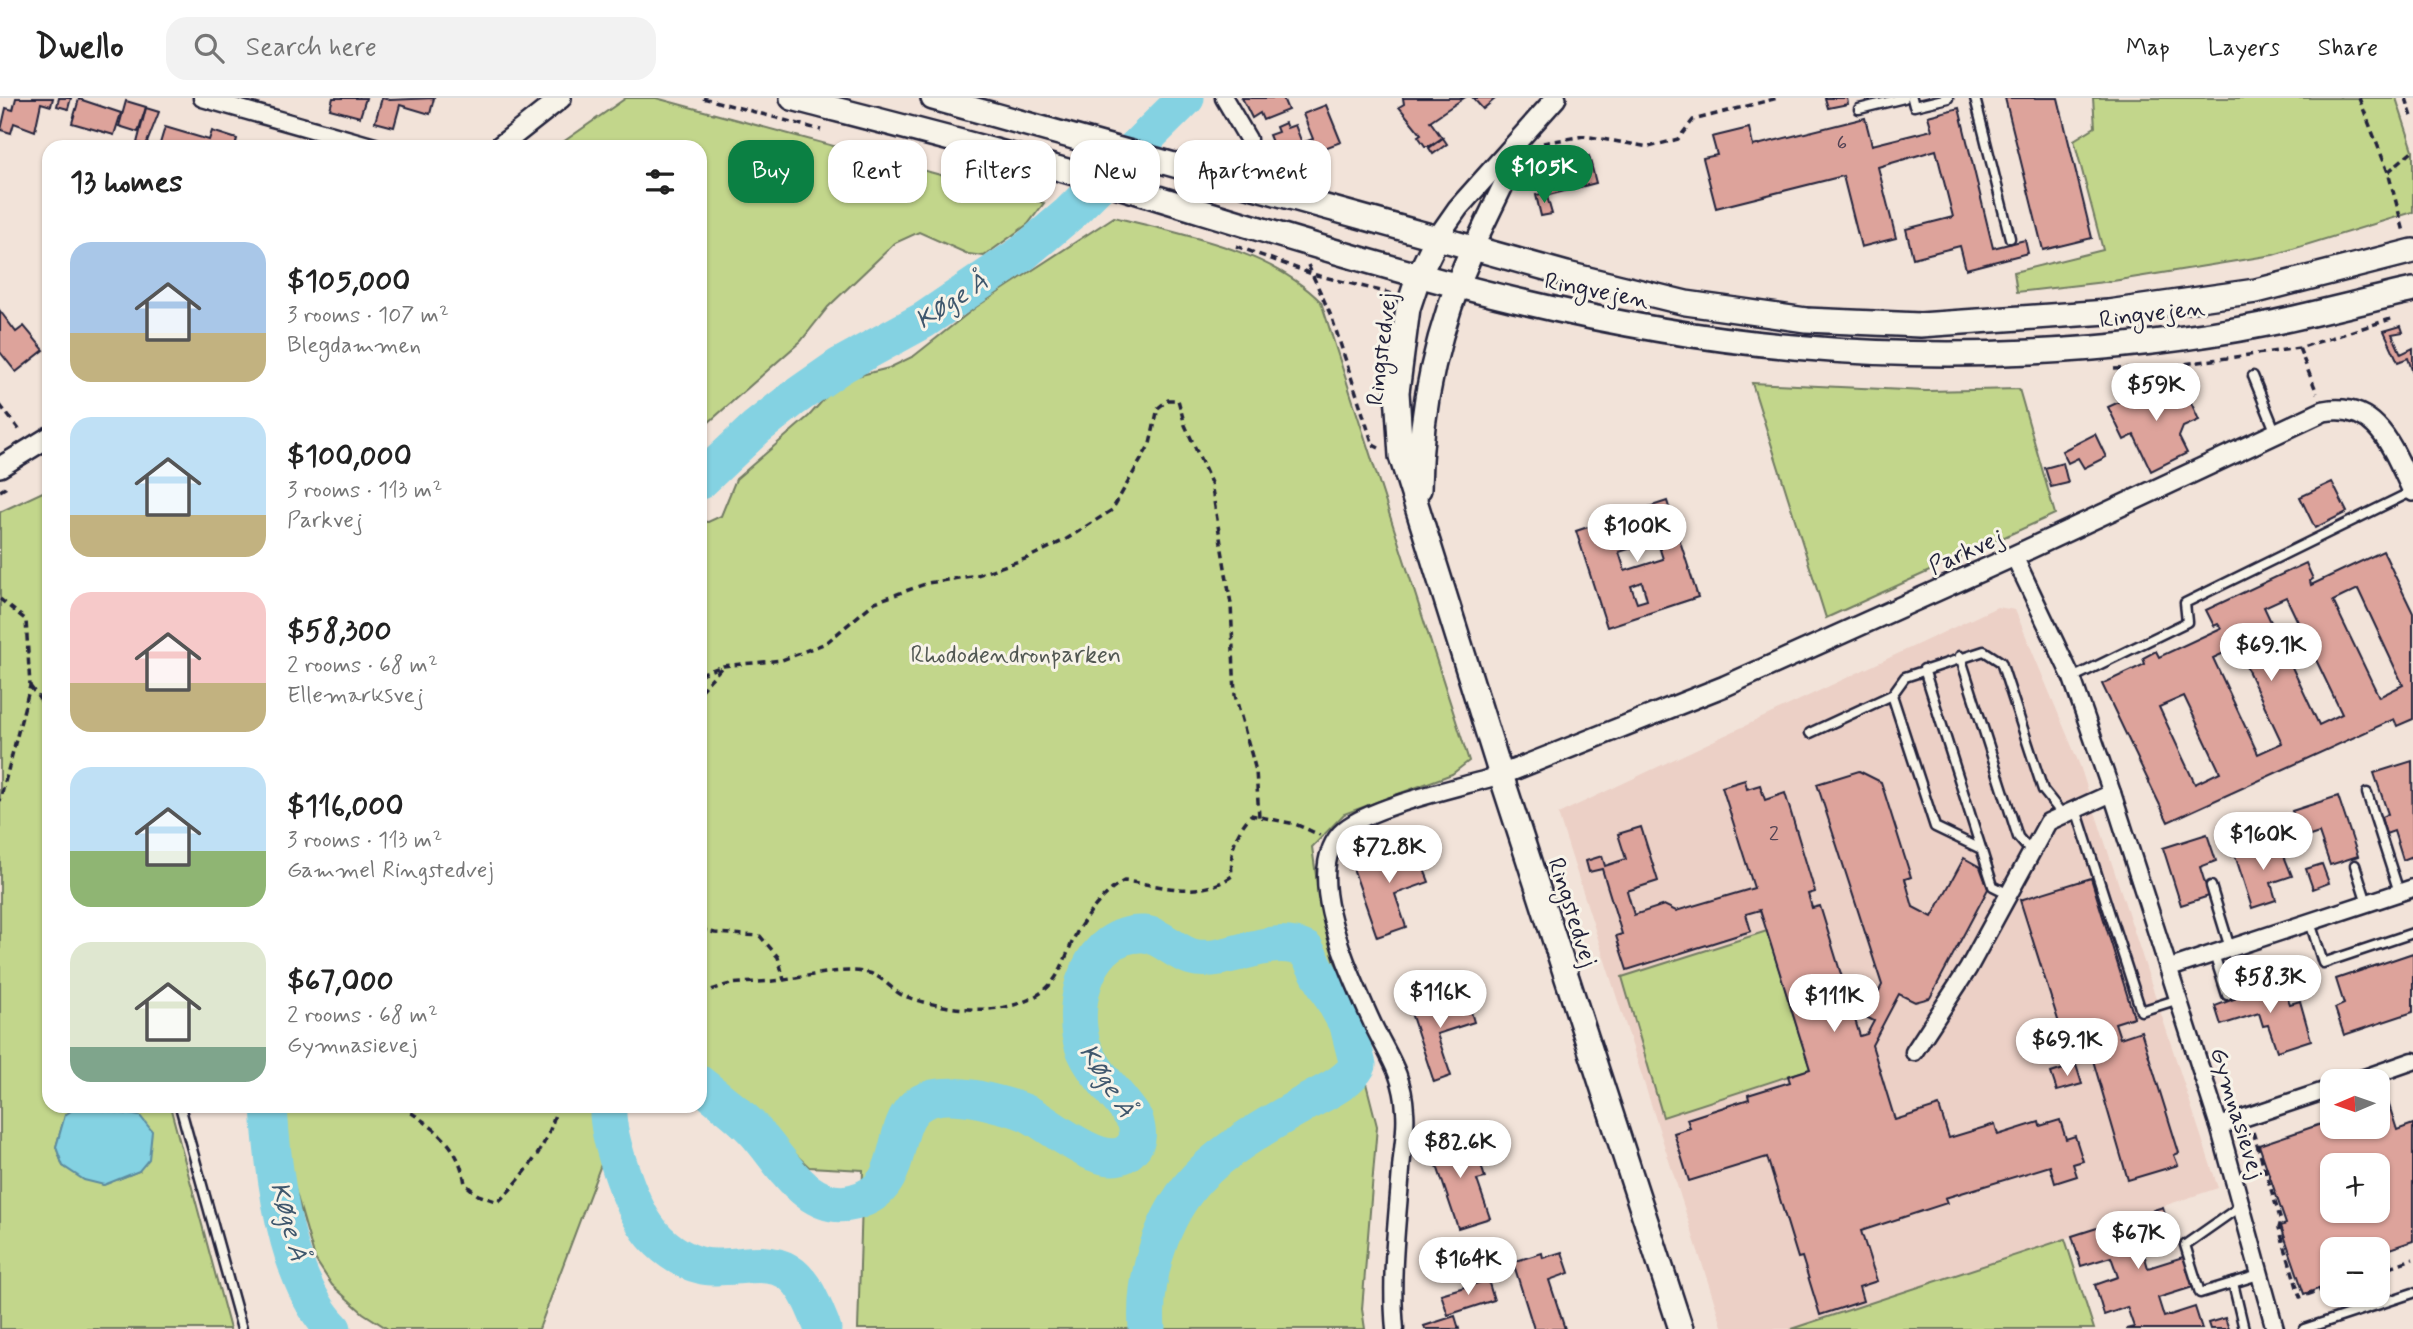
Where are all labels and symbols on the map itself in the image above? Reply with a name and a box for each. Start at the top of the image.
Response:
house number: 6 [1837,129,1847,157]
pin: $105K [1495,146,1593,205]
water label: Køge Å [909,266,995,338]
street label: Ringvejen [1541,266,1652,319]
street label: Ringstedvej [1360,291,1407,408]
street label: Ringvejen [2098,293,2207,338]
pin: $59K [2115,364,2197,423]
pin: $100K [1588,504,1686,564]
street label: Parkvej [1924,522,2009,583]
pin: $69.1K [2214,624,2328,683]
park label: Rhododendronparken [911,640,1121,671]
pin: $160K [2214,812,2312,872]
house number: 2 [1769,820,1779,848]
pin: $72.8K [1332,826,1446,885]
street label: Ringstedvej [1537,854,1604,972]
pin: $58.3K [2213,956,2327,1015]
pin: $116K [1391,970,1489,1030]
pin: $111K [1785,974,1883,1034]
pin: $69.1K [2010,1018,2124,1078]
water label: Køge Å [1071,1038,1142,1124]
street label: Gymnasievej [2202,1044,2271,1183]
north arrow [2320,1069,2390,1139]
pin: $82.6K [1403,1121,1517,1180]
water label: Køge Å [261,1178,315,1265]
pin: $67K [2097,1212,2179,1271]
pin: $164K [1419,1238,1517,1297]

